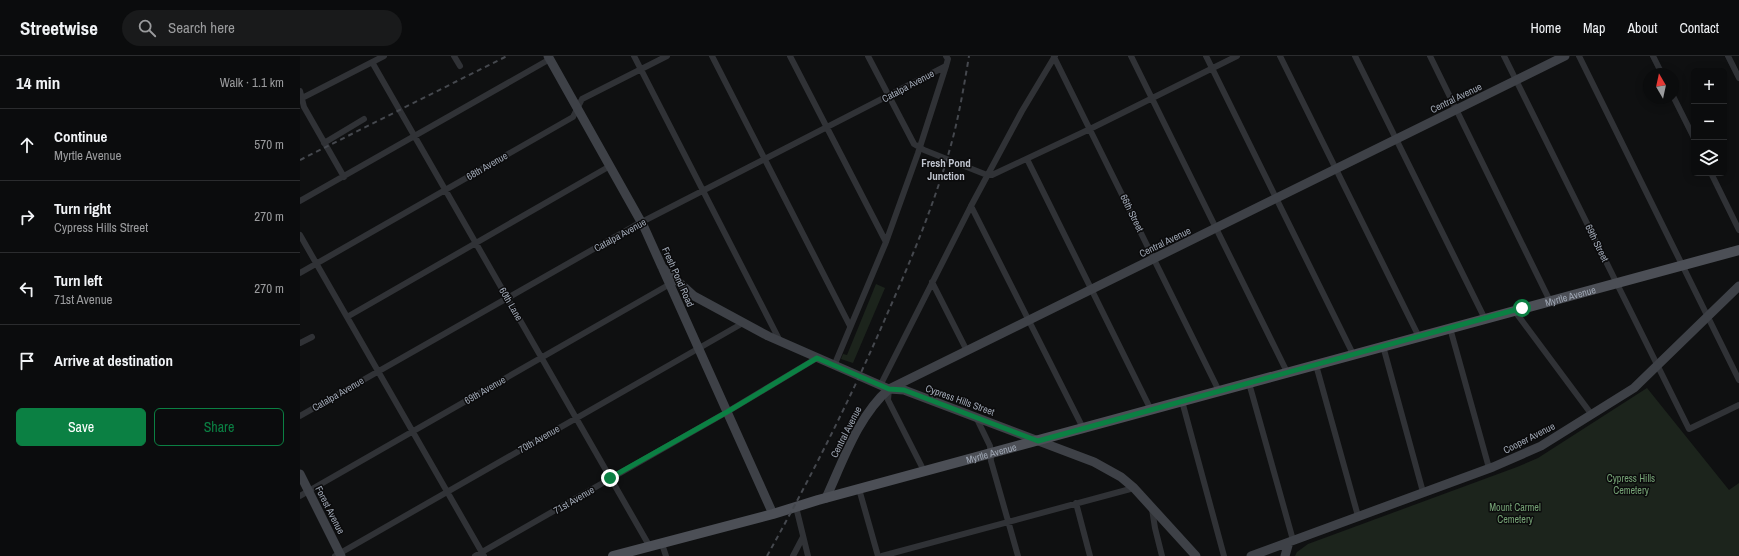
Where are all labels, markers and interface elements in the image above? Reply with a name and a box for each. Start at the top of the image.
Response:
search box [122,10,402,46]
text: Streetwise [20,15,98,41]
icon: search [136,17,158,39]
text: Search here [168,17,235,38]
text: Home [1530,19,1561,37]
text: Map [1583,19,1605,37]
text: About [1627,19,1657,37]
text: Contact [1679,19,1719,37]
street label: Catalpa Avenue [879,66,937,105]
north arrow [1643,68,1679,104]
map controls [1691,68,1727,176]
button: + [1691,68,1727,104]
text: 14 min [16,71,60,94]
text: Walk · 1.1 km [220,74,284,91]
street label: Central Avenue [1428,80,1484,116]
button: − [1691,104,1727,140]
text: Continue [54,126,107,147]
icon: ahead [16,134,38,156]
text: 570 m [254,136,284,153]
button: layers [1691,140,1727,176]
text: Myrtle Avenue [54,147,121,164]
street label: 68th Avenue [464,149,510,183]
district label: Fresh Pond Junction [921,156,971,183]
street label: 66th Street [1117,192,1147,235]
text: Turn right [54,198,111,219]
icon: right [16,206,38,228]
text: 270 m [254,208,284,225]
street label: Catalpa Avenue [592,215,649,255]
text: Cypress Hills Street [54,219,148,236]
street label: 69th Street [1582,222,1612,265]
street label: Central Avenue [1137,224,1193,260]
street label: Fresh Pond Road [659,245,697,309]
text: Turn left [54,270,102,291]
icon: left [16,278,38,300]
text: 270 m [254,280,284,297]
street label: Myrtle Avenue [1543,283,1597,309]
street label: 60th Lane [496,285,526,323]
text: 71st Avenue [54,291,113,308]
route start [1513,299,1531,317]
icon: arrive [16,350,38,372]
text: Arrive at destination [54,350,173,371]
street label: 69th Avenue [462,373,508,407]
street label: Catalpa Avenue [310,374,367,414]
street label: Cypress Hills Street [924,382,997,419]
street label: Central Avenue [828,404,865,460]
button: Save [16,408,146,446]
button: Share [154,408,284,446]
street label: Cooper Avenue [1501,419,1557,457]
street label: 70th Avenue [516,422,562,456]
street label: Myrtle Avenue [964,440,1018,466]
route end [601,469,619,487]
park label: Cypress Hills Cemetery [1607,472,1655,497]
street label: 71st Avenue [551,483,597,517]
street label: Forest Avenue [312,484,348,537]
park label: Mount Carmel Cemetery [1489,501,1541,526]

